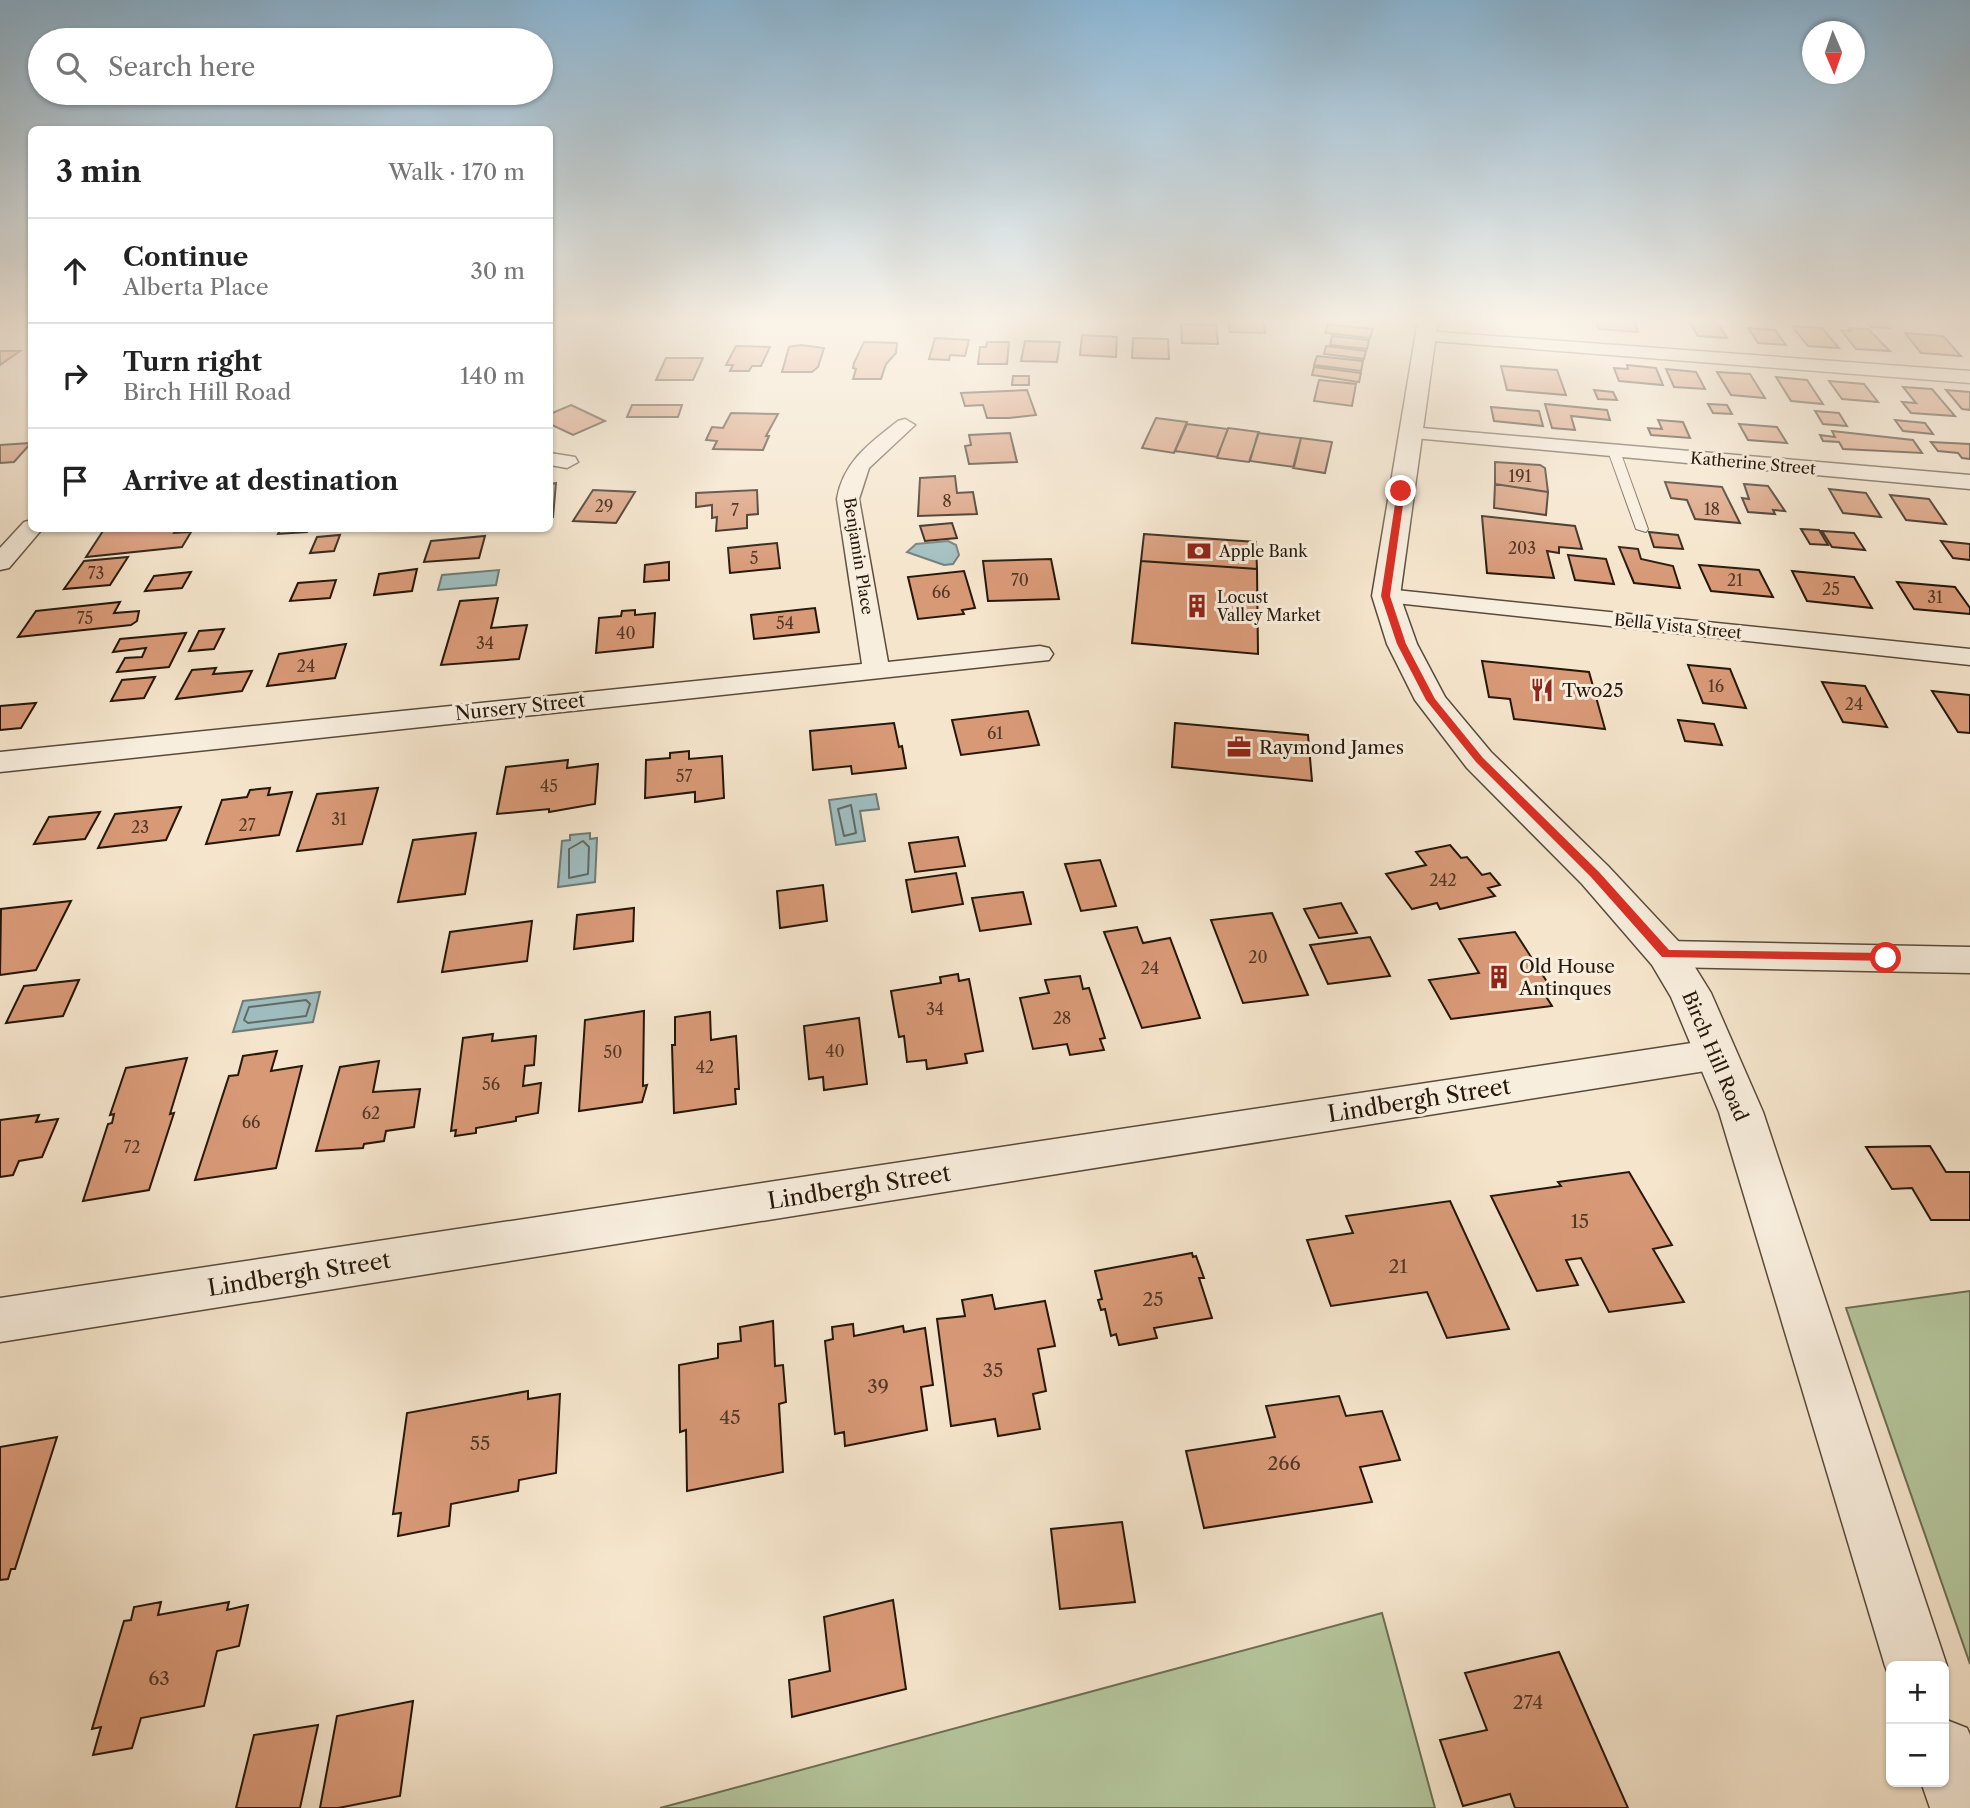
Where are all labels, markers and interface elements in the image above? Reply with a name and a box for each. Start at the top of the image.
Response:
north arrow [1802,21,1865,84]
search box [28,28,553,105]
icon: search [52,48,90,86]
text: Search here [108,51,255,83]
text: 3 min [56,153,142,190]
text: Walk · 170 m [388,158,525,186]
text: Continue [123,241,248,273]
icon: ahead [56,252,94,290]
text: 30 m [470,257,525,285]
text: Alberta Place [123,273,269,301]
text: Turn right [123,346,262,378]
icon: right [56,357,94,395]
text: 140 m [460,362,525,390]
text: Birch Hill Road [123,378,291,406]
street label: Katherine Street [1690,448,1817,478]
icon: arrive [56,462,94,500]
text: Arrive at destination [123,465,398,497]
house number: 191 [1509,466,1532,486]
route end [1385,475,1416,506]
house number: 8 [942,491,952,511]
house number: 29 [595,496,613,516]
street label: Benjamin Place [840,496,878,616]
house number: 18 [1704,499,1720,519]
house number: 7 [731,500,739,520]
bank icon: Apple Bank [1185,537,1213,565]
house number: 203 [1508,538,1536,558]
place label: Apple Bank [1218,541,1308,561]
house number: 5 [750,548,758,568]
house number: 73 [88,563,104,583]
house number: 70 [1011,570,1029,590]
house number: 21 [1727,570,1743,590]
house number: 25 [1822,579,1840,599]
house number: 66 [932,582,950,602]
place label: Locust Valley Market [1216,587,1321,625]
house number: 31 [1927,587,1943,607]
building icon: Locust Valley Market [1183,592,1211,620]
house number: 75 [77,608,93,628]
street label: Bella Vista Street [1613,609,1743,643]
house number: 54 [776,613,794,633]
house number: 40 [616,623,636,643]
house number: 34 [476,633,494,653]
house number: 24 [297,656,315,676]
restaurant icon: Two25 [1528,676,1556,704]
house number: 16 [1708,676,1724,696]
place label: Two25 [1562,679,1624,702]
street label: Nursery Street [454,689,587,725]
house number: 24 [1845,694,1863,714]
house number: 61 [987,723,1003,743]
office icon: Raymond James [1225,733,1253,761]
place label: Raymond James [1259,736,1404,759]
house number: 57 [676,766,692,786]
house number: 45 [540,776,558,796]
house number: 31 [331,809,347,829]
house number: 27 [238,815,256,835]
house number: 23 [131,817,149,837]
house number: 242 [1429,870,1457,890]
route start [1870,942,1901,973]
house number: 20 [1248,947,1268,967]
place label: Old House Antinques [1518,955,1615,1000]
house number: 24 [1141,958,1159,978]
building icon: Old House Antinques [1485,963,1513,991]
street label: Birch Hill Road [1677,987,1753,1125]
house number: 34 [926,999,944,1019]
house number: 28 [1053,1008,1071,1028]
house number: 40 [825,1041,845,1061]
house number: 50 [604,1042,622,1062]
house number: 42 [696,1057,714,1077]
street label: Lindbergh Street [1326,1072,1512,1128]
house number: 56 [482,1074,500,1094]
house number: 62 [362,1103,380,1123]
house number: 66 [242,1112,260,1132]
house number: 72 [123,1137,141,1157]
street label: Lindbergh Street [766,1159,952,1215]
house number: 15 [1571,1210,1589,1233]
street label: Lindbergh Street [206,1246,392,1302]
house number: 21 [1389,1255,1407,1278]
house number: 25 [1142,1288,1164,1311]
house number: 35 [983,1359,1003,1382]
house number: 39 [867,1375,889,1398]
house number: 45 [719,1406,741,1429]
house number: 55 [470,1432,490,1455]
house number: 266 [1267,1452,1301,1475]
map controls [1886,1661,1949,1787]
button: + [1886,1661,1949,1724]
house number: 63 [148,1667,170,1690]
house number: 274 [1513,1691,1543,1714]
button: − [1886,1724,1949,1787]

